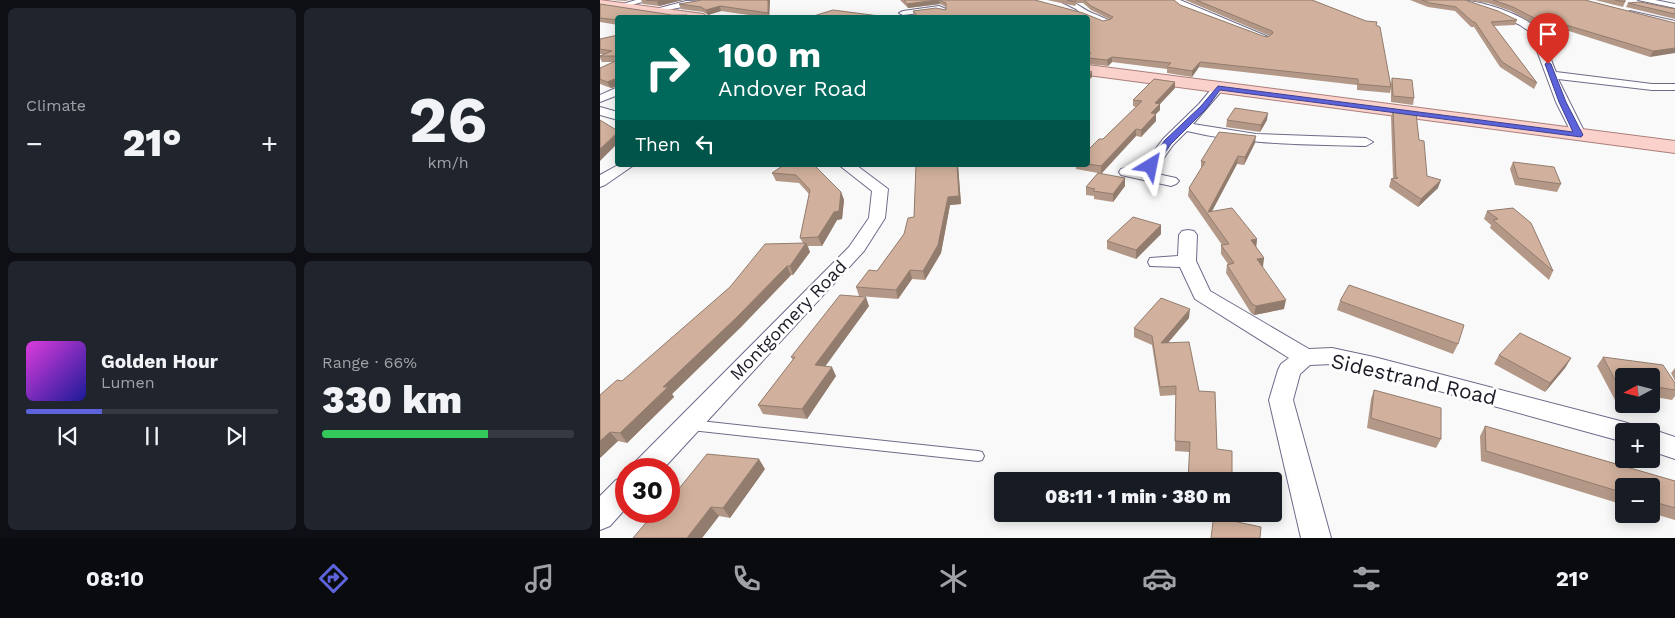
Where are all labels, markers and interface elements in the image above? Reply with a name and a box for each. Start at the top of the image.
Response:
pin [1527,13,1569,64]
icon: arrive [1534,20,1562,48]
text: 100 m [718,34,821,76]
icon: right [635,35,700,100]
text: Andover Road [718,76,867,101]
text: 26 [409,82,487,158]
text: Climate [26,96,86,115]
text: 21° [122,121,182,165]
text: − [26,127,43,160]
text: + [261,127,278,160]
icon: left [691,130,719,158]
text: Then [635,133,681,156]
position arrow [1124,139,1176,191]
text: km/h [427,153,469,172]
street label: Montgomery Road [725,256,851,384]
street label: Sidestrand Road [1329,348,1499,410]
text: Golden Hour [101,350,218,373]
text: Range · 66% [322,353,417,372]
north arrow [1615,368,1660,412]
map controls [1615,368,1660,523]
text: Lumen [101,373,155,392]
text: 330 km [322,378,462,422]
icon: previous [54,422,82,450]
icon: pause [138,422,166,450]
icon: next [222,422,250,450]
button: + [1615,423,1660,468]
speed limit sign: 30 [615,458,680,523]
button: − [1615,478,1660,523]
text: 08:11 · 1 min · 380 m [1045,485,1231,508]
icon: directions [316,561,351,596]
icon: music [522,561,557,596]
icon: phone [729,561,764,596]
icon: climate [936,561,971,596]
icon: car [1142,561,1177,596]
icon: filters [1349,561,1384,596]
text: 08:10 [86,566,144,591]
text: 21° [1556,566,1589,591]

